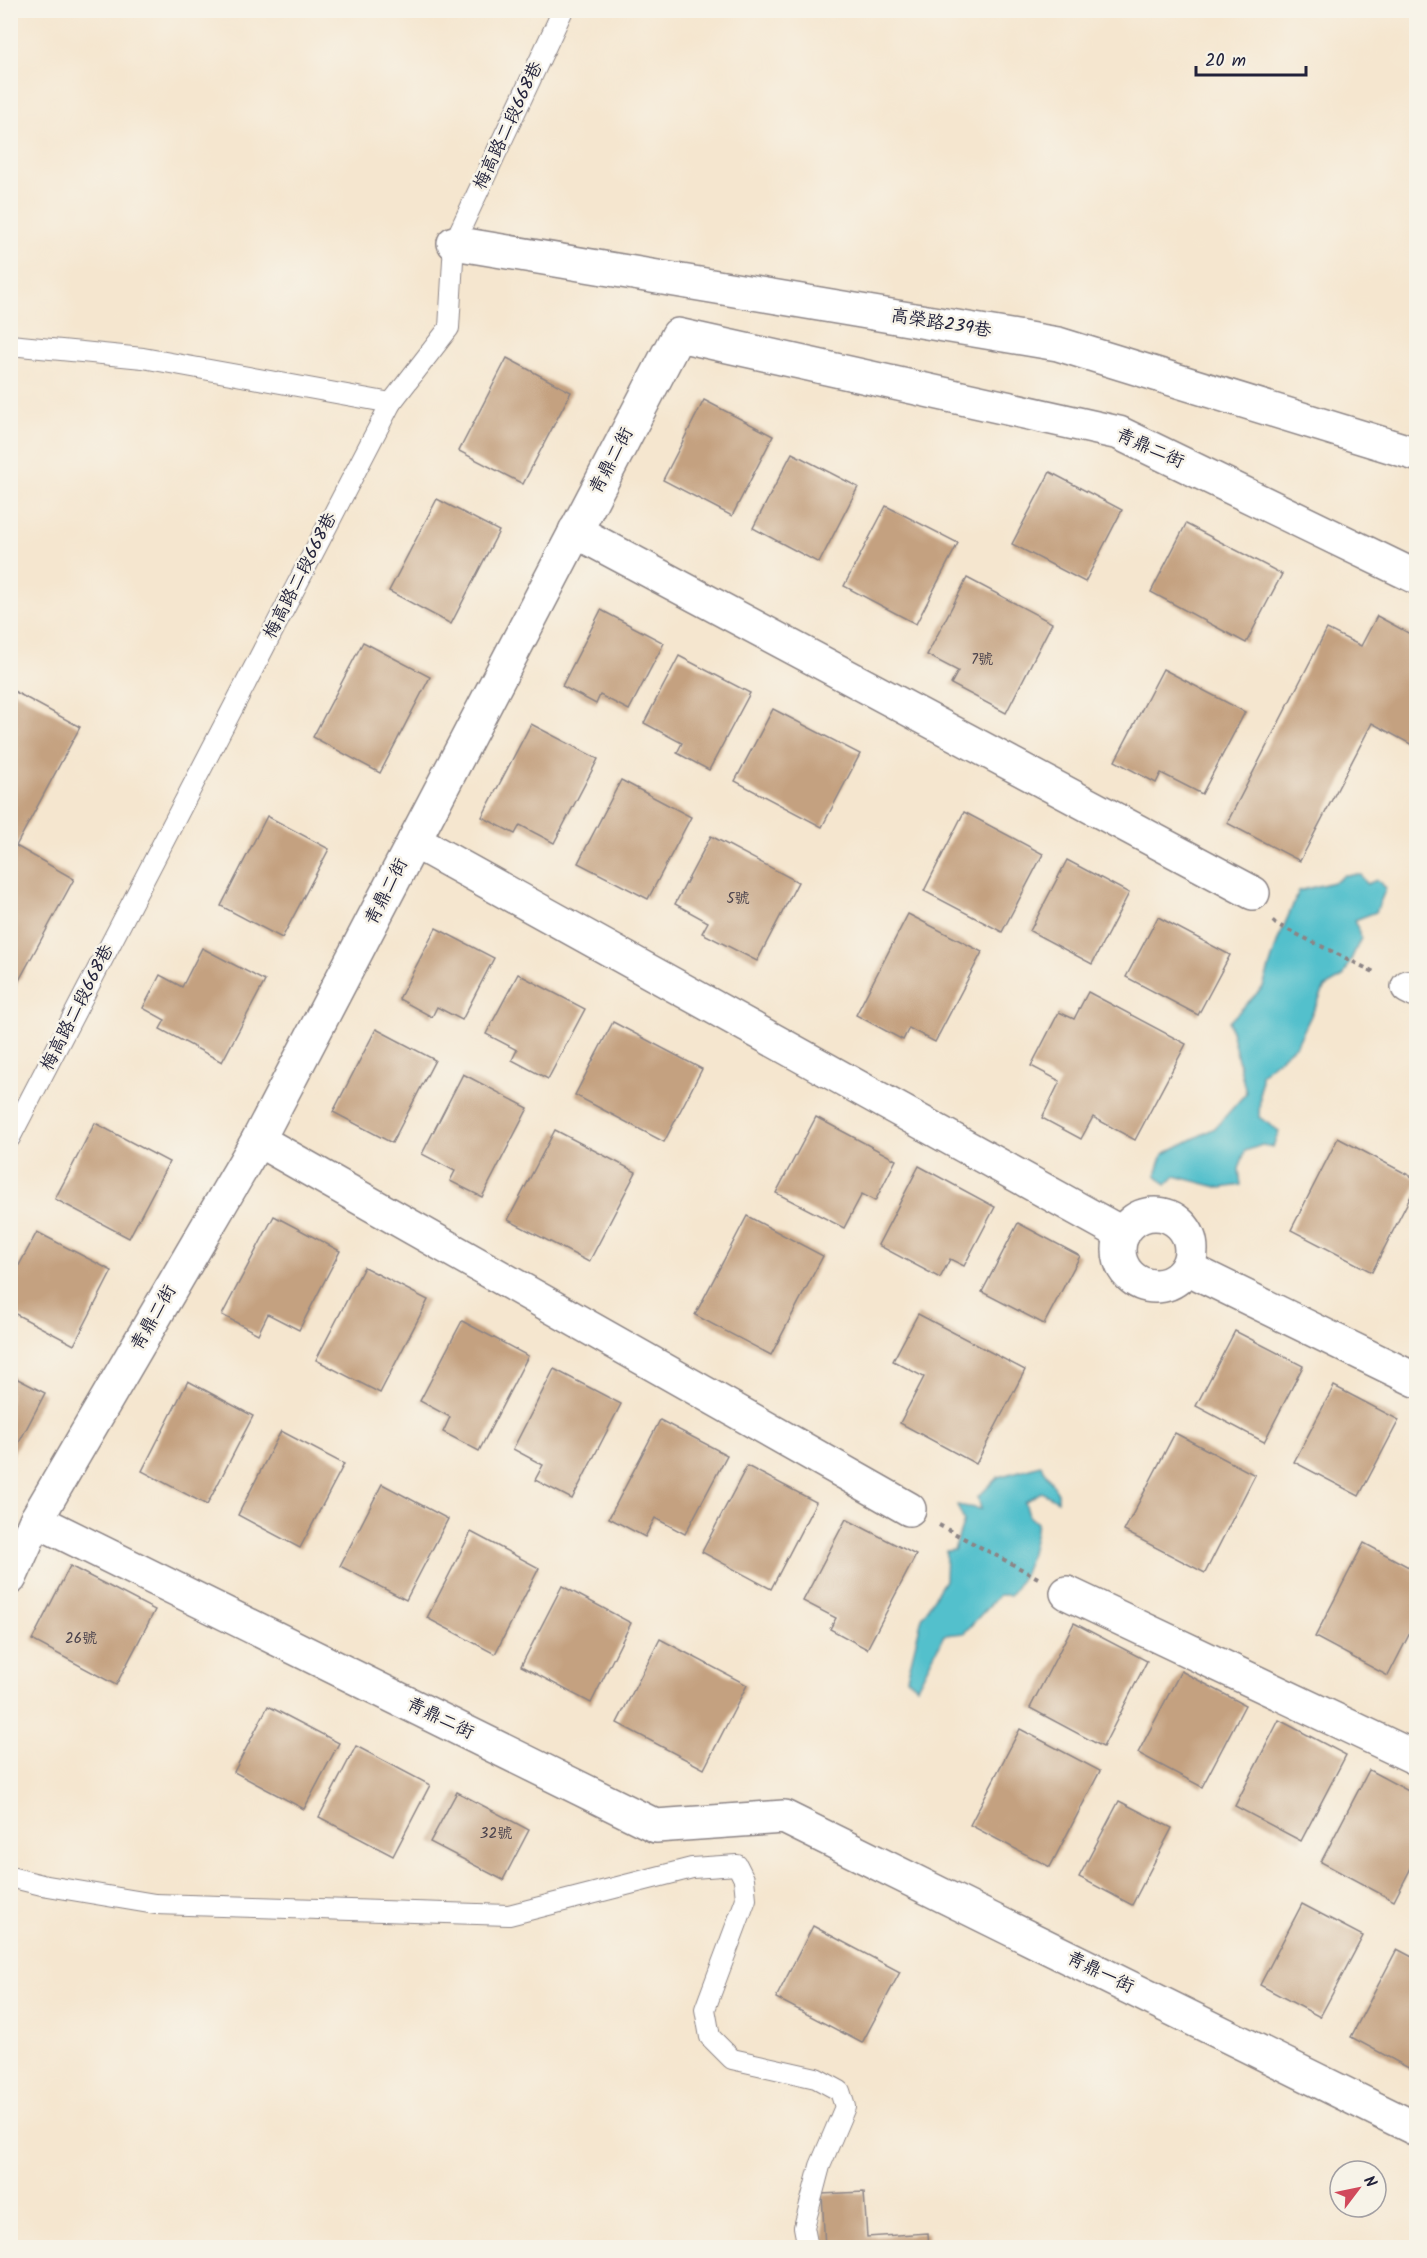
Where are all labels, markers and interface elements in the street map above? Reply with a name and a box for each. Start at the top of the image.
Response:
scale bar [1196,39,1306,77]
text: 20 m [1205,47,1246,76]
street label: 梅高路二段668巷 [467,57,551,195]
street label: 高榮路239巷 [889,302,993,346]
street label: 青鼎二街 [1111,421,1189,477]
street label: 青鼎二街 [582,422,642,500]
street label: 梅高路二段668巷 [257,508,345,644]
house number: 7號 [971,648,993,672]
street label: 青鼎二街 [358,853,416,931]
house number: 5號 [726,887,750,911]
street label: 梅高路二段668巷 [34,940,122,1076]
street label: 青鼎二街 [123,1280,185,1356]
house number: 26號 [65,1627,97,1651]
street label: 青鼎二街 [401,1690,479,1748]
house number: 32號 [480,1822,512,1846]
street label: 青鼎一街 [1061,1944,1139,2002]
north arrow [1328,2159,1388,2219]
text: N [1356,2171,1383,2193]

